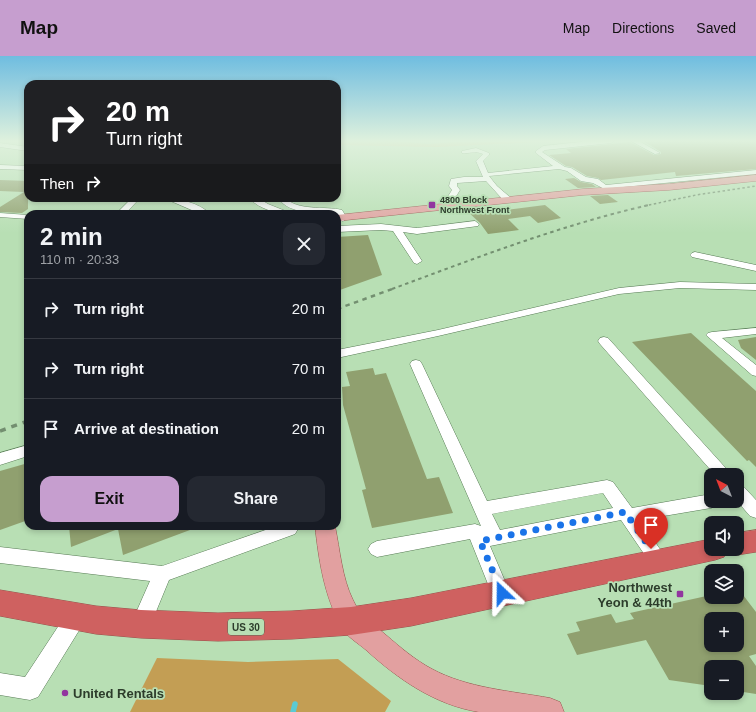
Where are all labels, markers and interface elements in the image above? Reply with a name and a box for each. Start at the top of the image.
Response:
text: Map [20,17,58,38]
text: Map [563,20,590,36]
text: Directions [612,20,674,36]
text: Saved [696,20,736,36]
icon: right [40,96,92,148]
text: 20 m [106,96,170,127]
text: Turn right [106,129,182,149]
icon: right [82,172,104,194]
text: Then [40,175,74,192]
place label: 4800 Block Northwest Front [440,195,510,215]
marker: 4800 Block Northwest Front [427,200,437,210]
text: 2 min [40,223,103,250]
button: close [283,223,325,265]
text: 110 m · 20:33 [40,252,119,267]
icon: right [40,298,62,320]
text: Turn right [74,300,144,317]
text: 20 m [292,300,325,317]
icon: right [40,358,62,380]
text: Turn right [74,360,144,377]
text: 70 m [292,360,325,377]
icon: arrive [40,418,62,440]
text: Arrive at destination [74,420,219,437]
text: 20 m [292,420,325,437]
north arrow [704,468,744,508]
map controls [704,468,744,700]
button: Exit [40,476,179,522]
button: Share [187,476,325,522]
pin [634,508,668,549]
icon: arrive [640,514,662,536]
button: sound [704,516,744,556]
button: layers [704,564,744,604]
position arrow [481,572,523,614]
place label: Northwest Yeon & 44th [598,580,673,610]
marker: Northwest Yeon & 44th [675,589,685,599]
button: + [704,612,744,652]
road number: US 30 [228,619,264,635]
button: − [704,660,744,700]
place label: United Rentals [73,686,164,701]
marker: United Rentals [60,688,70,698]

